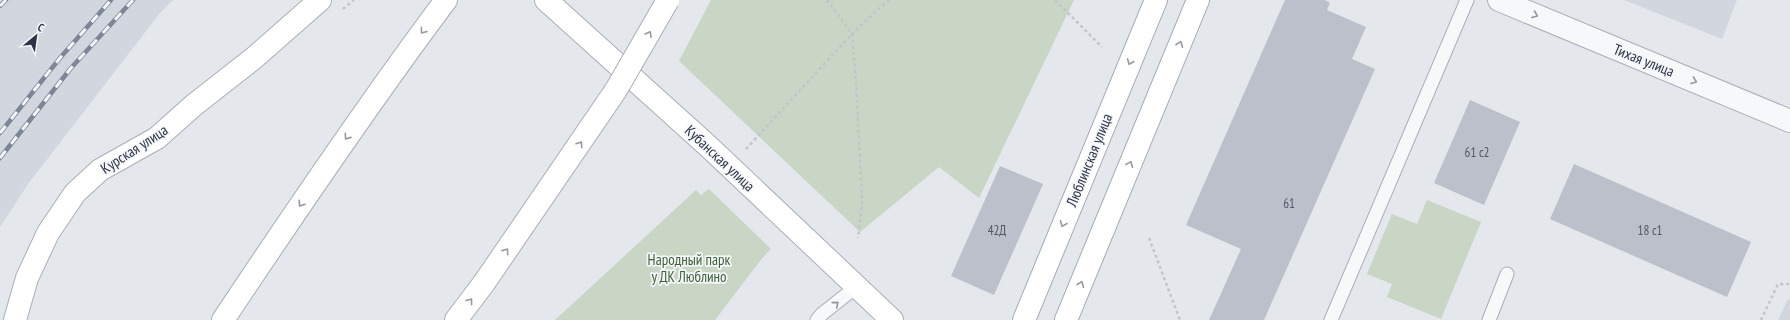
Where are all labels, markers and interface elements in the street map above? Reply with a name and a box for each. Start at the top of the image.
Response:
one-way arrow [1530,10,1538,18]
north arrow [16,16,56,56]
text: С [35,20,46,35]
one-way arrow [420,27,427,34]
one-way arrow [644,31,651,38]
street label: Тихая улица [1611,39,1677,81]
one-way arrow [1175,40,1183,48]
one-way arrow [1127,57,1135,65]
one-way arrow [1690,76,1697,84]
street label: Люблинская улица [1061,111,1116,210]
street label: Курская улица [97,120,171,178]
street label: Кубанская улица [681,121,759,195]
one-way arrow [344,133,352,140]
one-way arrow [575,141,583,148]
house number: 61 с2 [1465,144,1489,161]
one-way arrow [1126,160,1134,167]
house number: 61 [1283,195,1295,212]
one-way arrow [298,200,306,207]
one-way arrow [1060,220,1068,228]
house number: 42Д [988,222,1006,239]
house number: 18 с1 [1638,222,1663,239]
one-way arrow [501,248,509,255]
park label: Народный парк у ДК Люблино [648,250,731,286]
one-way arrow [1076,280,1084,288]
one-way arrow [465,299,472,306]
one-way arrow [832,301,839,308]

